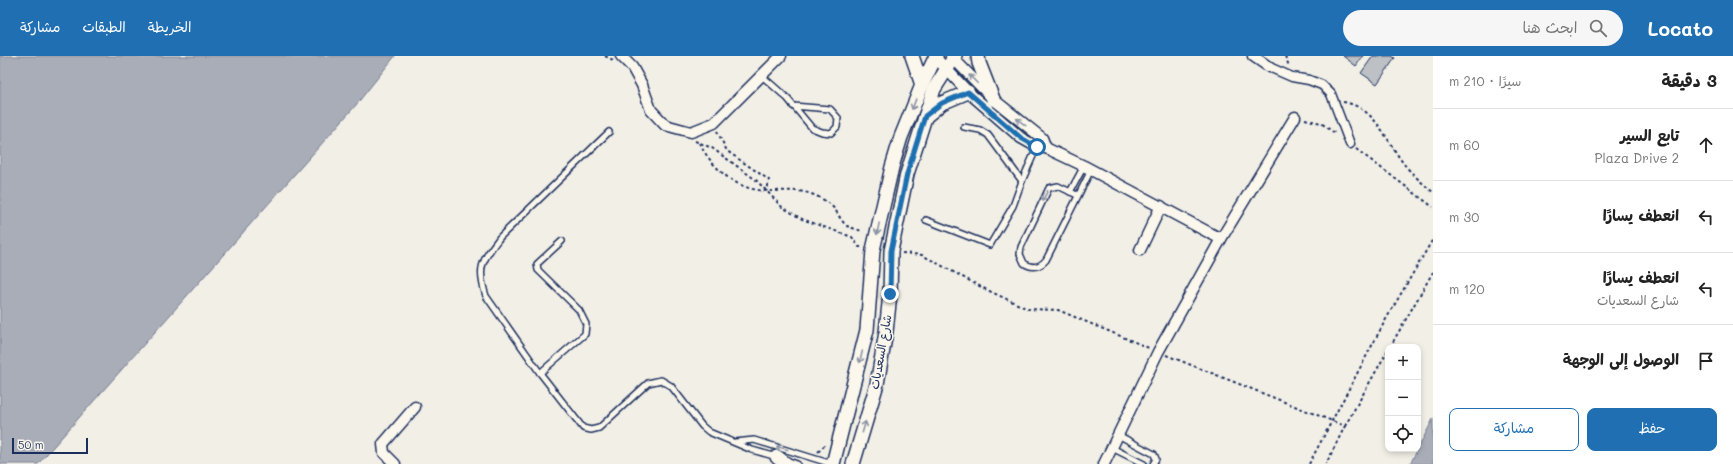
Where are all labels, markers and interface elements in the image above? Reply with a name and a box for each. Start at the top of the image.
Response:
search box [1343,10,1623,46]
text: Locato [1647,16,1713,41]
text: مشاركة [20,17,60,36]
text: الطبقات [82,17,126,36]
text: الخريطة [148,17,191,36]
text: ابحث هنا [1522,17,1577,37]
icon: search [1587,17,1609,39]
text: 3 دقيقة [1661,69,1717,91]
text: سيرًا · 210 m [1449,72,1521,89]
one-way arrow [968,74,978,84]
one-way arrow [910,98,918,110]
one-way arrow [1016,118,1027,127]
text: تابع السير [1620,125,1679,145]
icon: ahead [1695,134,1717,156]
text: 60 m [1449,136,1479,153]
route start [1028,138,1046,156]
text: Plaza Drive 2 [1594,149,1679,166]
one-way arrow [1041,190,1048,202]
text: انعطف يسارًا [1603,205,1679,225]
icon: left [1695,206,1717,228]
text: 30 m [1449,208,1479,225]
one-way arrow [873,222,881,235]
text: انعطف يسارًا [1603,267,1679,287]
icon: left [1695,278,1717,300]
text: 120 m [1449,280,1485,297]
route end [881,285,899,303]
text: شارع السعديات [1597,291,1679,308]
street label: شارع السعديات [866,313,896,391]
map controls [1385,344,1421,452]
button: + [1385,344,1421,380]
text: الوصول إلى الوجهة [1563,349,1679,369]
one-way arrow [857,350,864,363]
icon: arrive [1695,350,1717,372]
button: − [1385,380,1421,416]
button: مشاركة [1449,408,1579,451]
button: حفظ [1587,408,1717,451]
button: locate [1385,416,1421,452]
one-way arrow [861,420,868,433]
scale bar [12,436,88,455]
text: 50 m [18,437,44,452]
one-way arrow [776,444,789,451]

